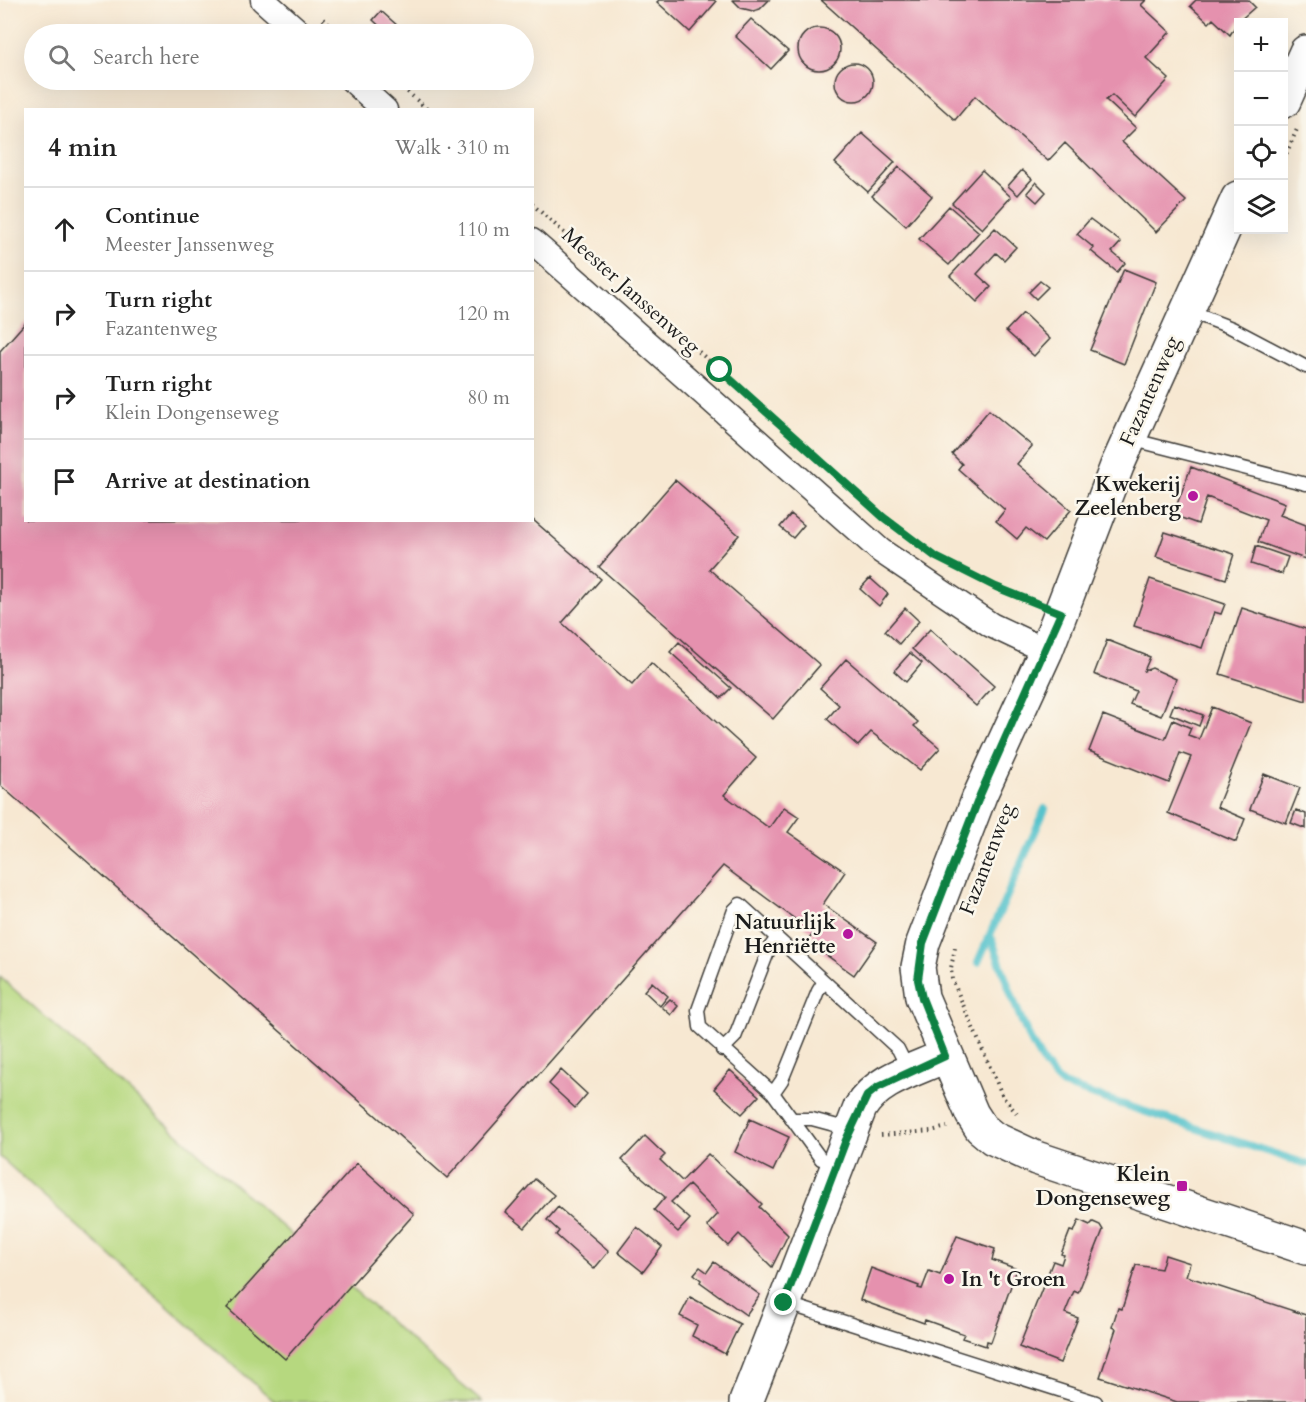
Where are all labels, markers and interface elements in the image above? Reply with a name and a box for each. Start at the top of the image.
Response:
map controls [1234,18,1288,234]
button: + [1234,18,1288,72]
search box [24,24,534,90]
icon: search [45,41,78,74]
text: Search here [93,42,200,72]
button: − [1234,72,1288,126]
button: locate [1234,126,1288,180]
text: 4 min [48,130,117,165]
text: Walk · 310 m [395,134,510,161]
button: layers [1234,180,1288,234]
text: Continue [105,201,200,231]
icon: ahead [48,213,81,246]
text: 110 m [457,216,510,243]
street label: Meester Janssenweg [555,221,707,361]
text: Meester Janssenweg [105,231,274,258]
text: Turn right [105,285,212,315]
icon: right [48,297,81,330]
text: 120 m [457,300,510,327]
text: Fazantenweg [105,315,217,342]
street label: Fazantenweg [1113,331,1187,451]
route start [706,356,732,382]
text: Turn right [105,369,212,399]
icon: right [48,381,81,414]
text: 80 m [467,384,510,411]
text: Klein Dongenseweg [105,399,279,426]
icon: arrive [48,465,81,498]
text: Arrive at destination [105,466,310,496]
place label: Kwekerij Zeelenberg [1075,470,1181,523]
marker: Kwekerij Zeelenberg [1186,489,1200,503]
street label: Fazantenweg [952,799,1022,919]
place label: Natuurlijk Henriëtte [734,908,836,961]
marker: Natuurlijk Henriëtte [841,927,855,941]
place label: Klein Dongenseweg [1035,1160,1170,1213]
marker: Klein Dongenseweg [1175,1179,1189,1193]
place label: In 't Groen [961,1265,1066,1294]
marker: In 't Groen [942,1272,956,1286]
route end [770,1289,796,1315]

